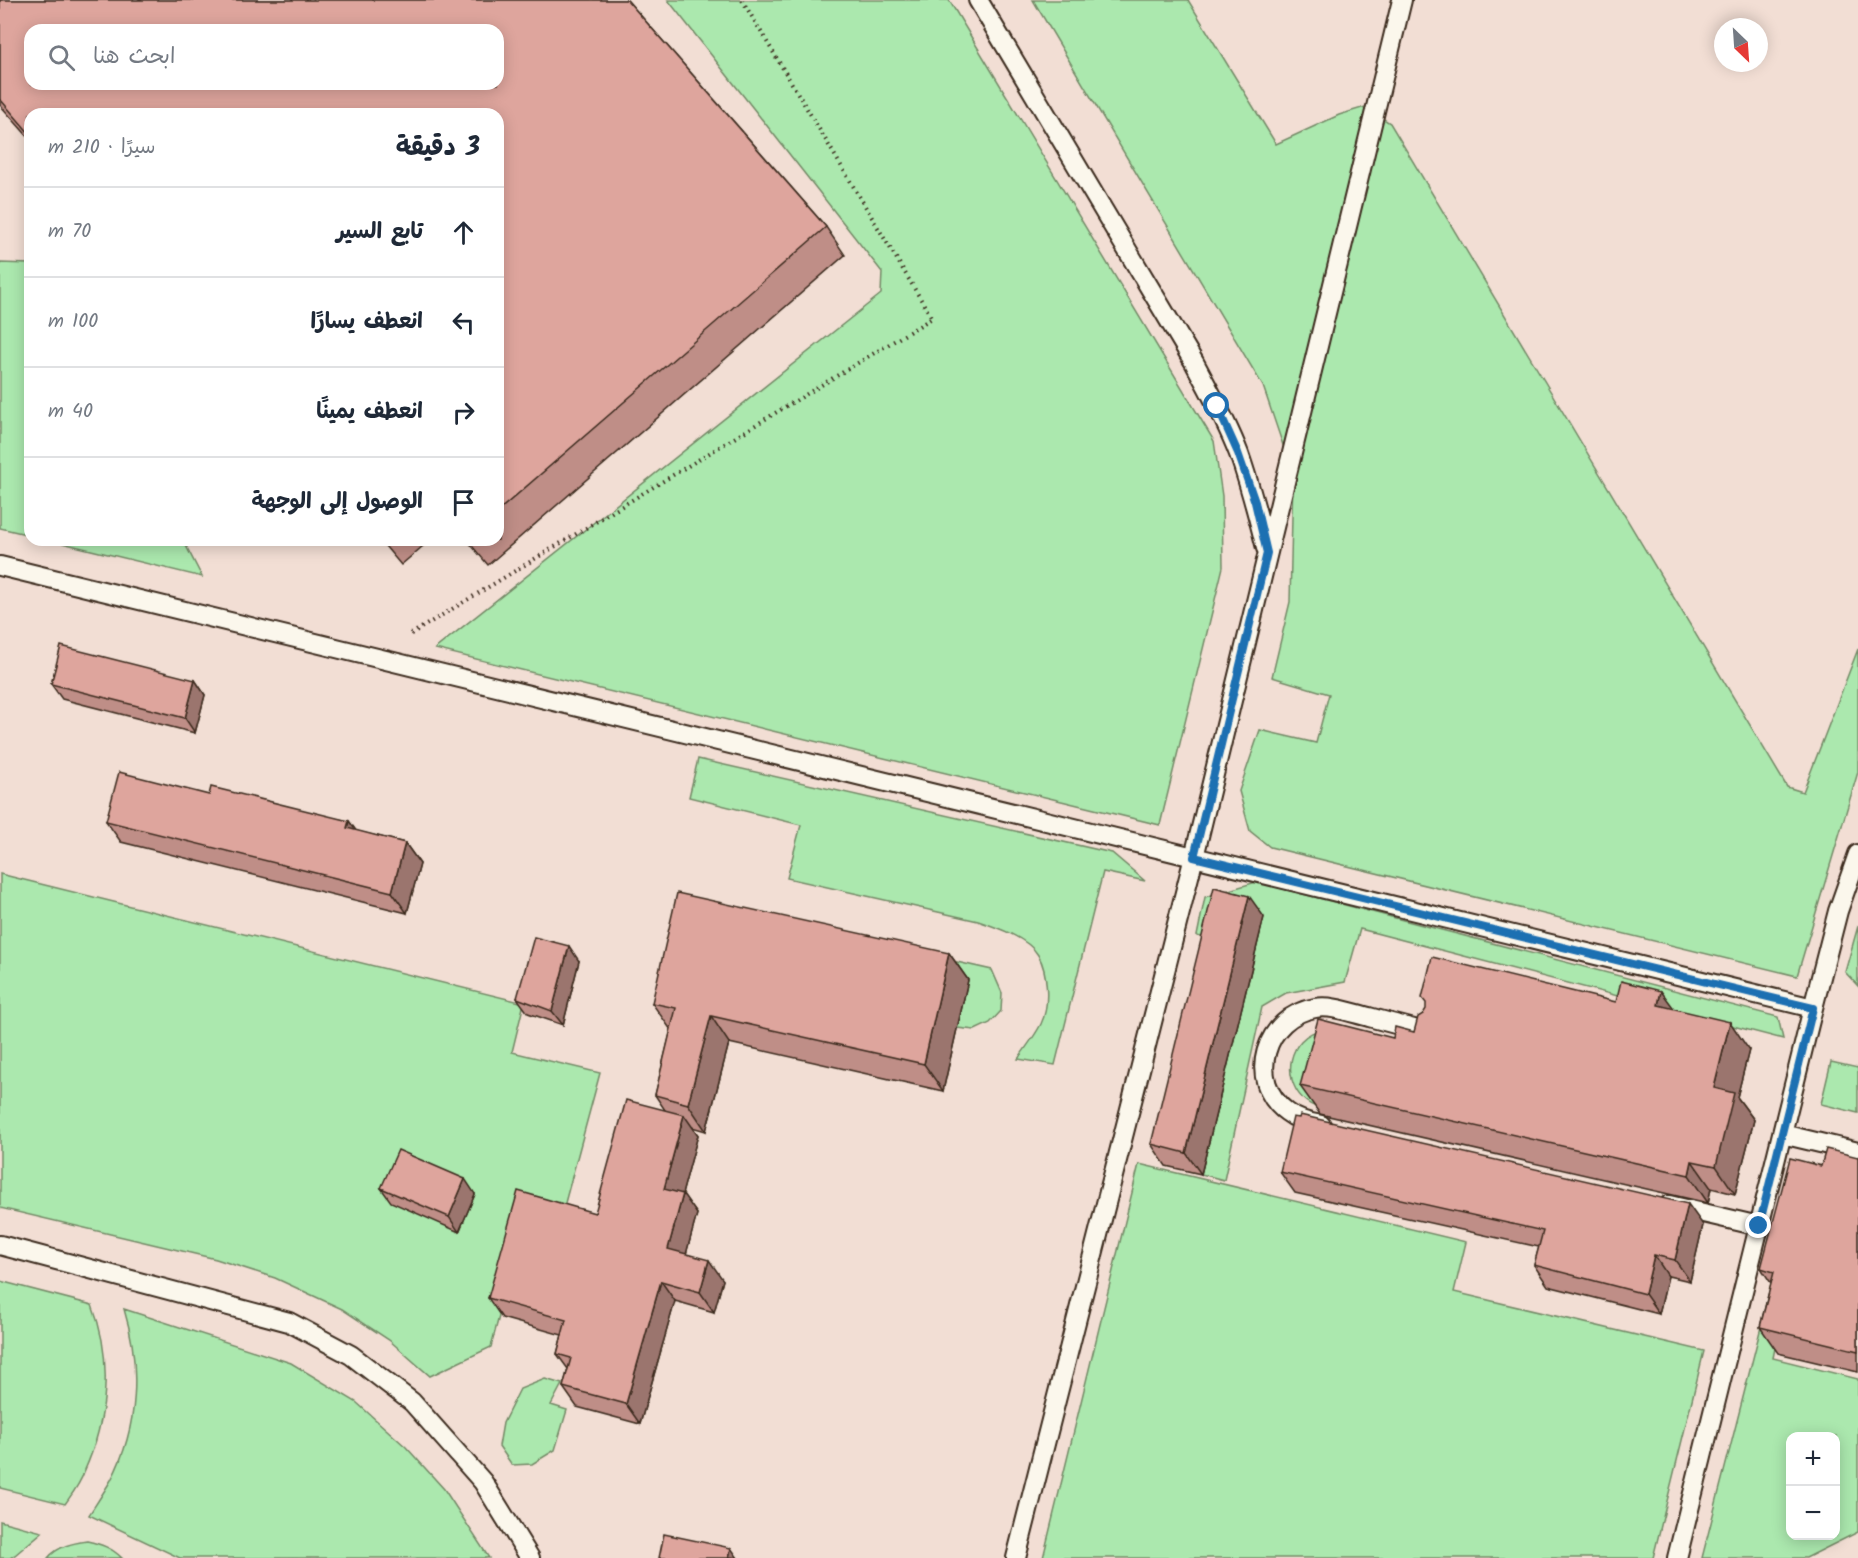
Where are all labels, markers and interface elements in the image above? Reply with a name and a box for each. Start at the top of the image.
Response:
north arrow [1714,18,1768,72]
search box [24,24,504,90]
text: ابحث هنا [93,40,175,75]
icon: search [45,41,78,74]
text: 3 دقيقة [396,127,480,169]
text: سيرًا · 210 m [48,132,155,164]
text: تابع السير [336,215,423,250]
text: 70 m [48,216,91,248]
icon: ahead [447,216,480,249]
text: انعطف يسارًا [311,305,423,340]
text: 100 m [48,306,98,338]
icon: left [447,306,480,339]
route start [1203,392,1229,418]
text: انعطف يمينًا [316,395,423,430]
text: 40 m [48,396,93,428]
icon: right [447,396,480,429]
text: الوصول إلى الوجهة [251,485,423,520]
icon: arrive [447,486,480,519]
route end [1745,1212,1771,1238]
map controls [1786,1432,1840,1540]
button: + [1786,1432,1840,1486]
button: − [1786,1486,1840,1540]

